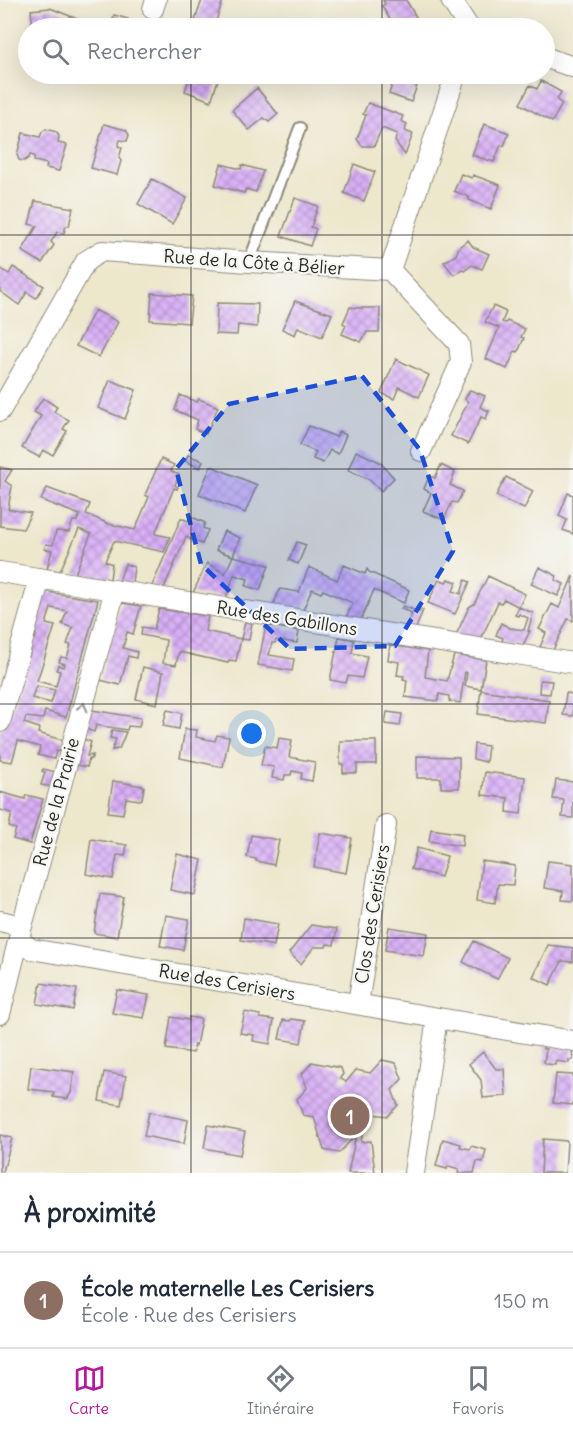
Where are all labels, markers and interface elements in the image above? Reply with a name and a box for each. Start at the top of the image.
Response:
search box [18,18,555,84]
icon: search [39,35,72,68]
text: Rechercher [87,37,202,65]
street label: Rue de la Côte à Bélier [163,244,346,280]
street label: Rue des Gabillons [215,595,359,641]
one-way arrow [75,702,88,712]
your location [237,719,266,748]
street label: Rue de la Prairie [28,735,84,869]
street label: Clos des Cerisiers [350,843,394,985]
street label: Rue des Cerisiers [157,959,297,1005]
pin: 1 [330,1094,370,1138]
text: À proximité [24,1196,156,1229]
text: École maternelle Les Cerisiers [81,1274,374,1302]
text: 1 [40,1288,47,1313]
text: 150 m [494,1288,549,1313]
text: École · Rue des Cerisiers [81,1302,297,1327]
tab: Carte [69,1362,109,1418]
tab: Itinéraire [247,1362,314,1418]
tab: Favoris [452,1362,504,1418]

